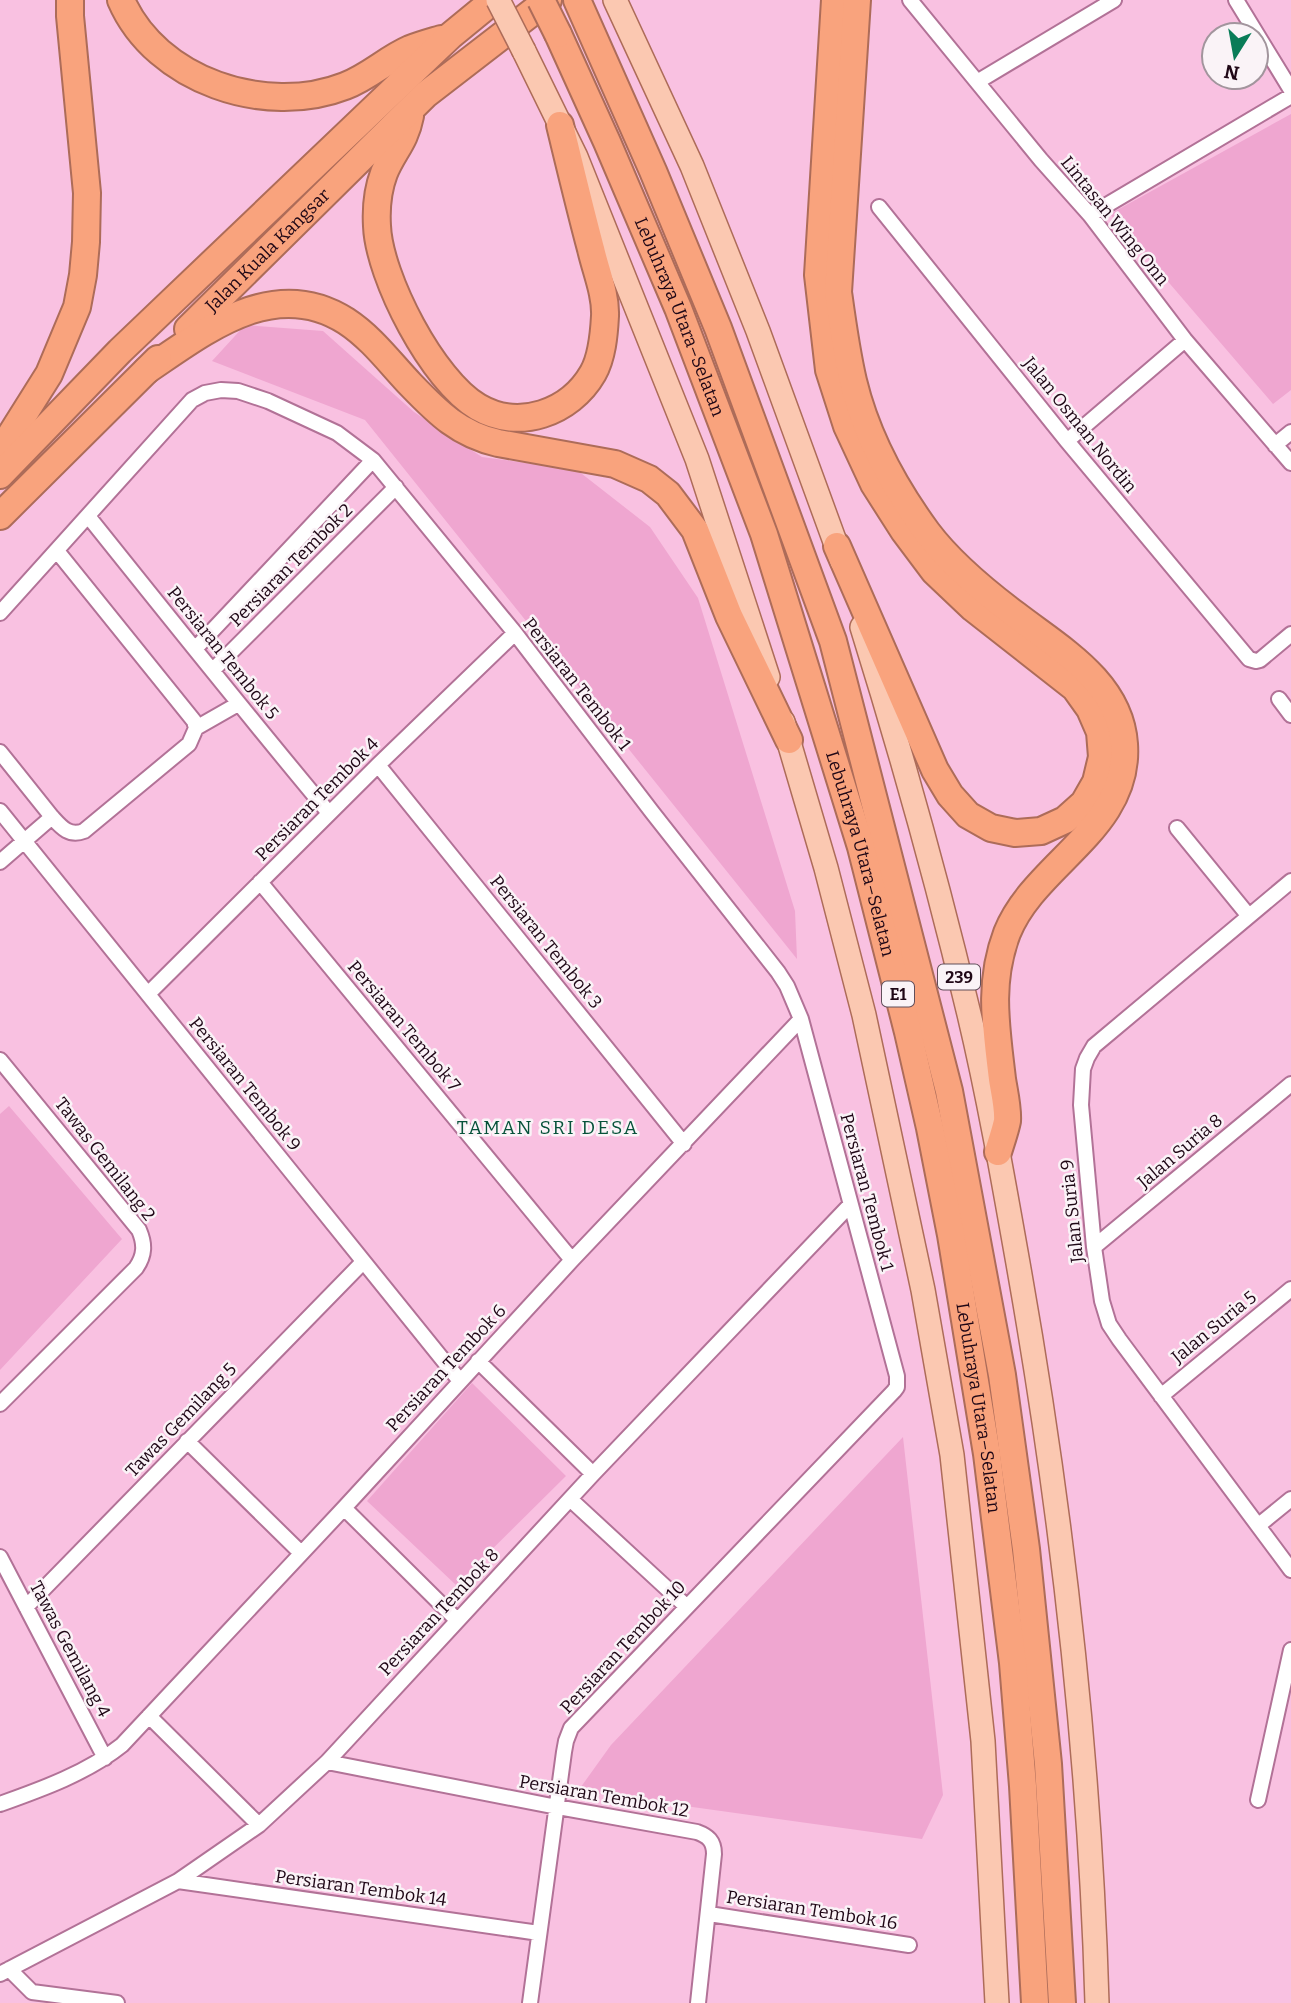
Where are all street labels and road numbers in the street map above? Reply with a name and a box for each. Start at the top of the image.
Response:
street label: Lintasan Wing Onn [1056,152,1174,291]
street label: Jalan Kuala Kangsar [200,184,335,317]
street label: Lebuhraya Utara–Selatan [630,214,729,420]
street label: Jalan Osman Nordin [1018,352,1142,498]
street label: Persiaran Tembok 2 [225,499,357,631]
street label: Persiaran Tembok 5 [163,582,283,724]
street label: Persiaran Tembok 1 [518,613,636,755]
street label: Persiaran Tembok 4 [251,732,384,865]
street label: Lebuhraya Utara–Selatan [821,748,900,959]
street label: Persiaran Tembok 3 [485,871,607,1013]
street label: Persiaran Tembok 7 [343,956,465,1096]
road number: 239 [938,965,980,990]
road number: E1 [882,982,914,1006]
street label: Persiaran Tembok 9 [184,1013,306,1155]
street label: Tawas Gemilang 2 [50,1093,160,1225]
street label: Jalan Suria 8 [1132,1109,1227,1193]
street label: Persiaran Tembok 1 [835,1111,899,1274]
street label: Jalan Suria 9 [1056,1158,1088,1265]
street label: Jalan Suria 5 [1166,1286,1261,1369]
street label: Persiaran Tembok 6 [381,1300,511,1436]
street label: Lebuhraya Utara–Selatan [951,1301,1005,1515]
street label: Tawas Gemilang 5 [121,1358,241,1482]
street label: Persiaran Tembok 8 [374,1544,504,1680]
street label: Persiaran Tembok 10 [556,1576,690,1718]
street label: Tawas Gemilang 4 [25,1577,115,1721]
street label: Persiaran Tembok 12 [517,1770,691,1822]
street label: Persiaran Tembok 14 [274,1865,449,1911]
street label: Persiaran Tembok 16 [725,1886,899,1934]

